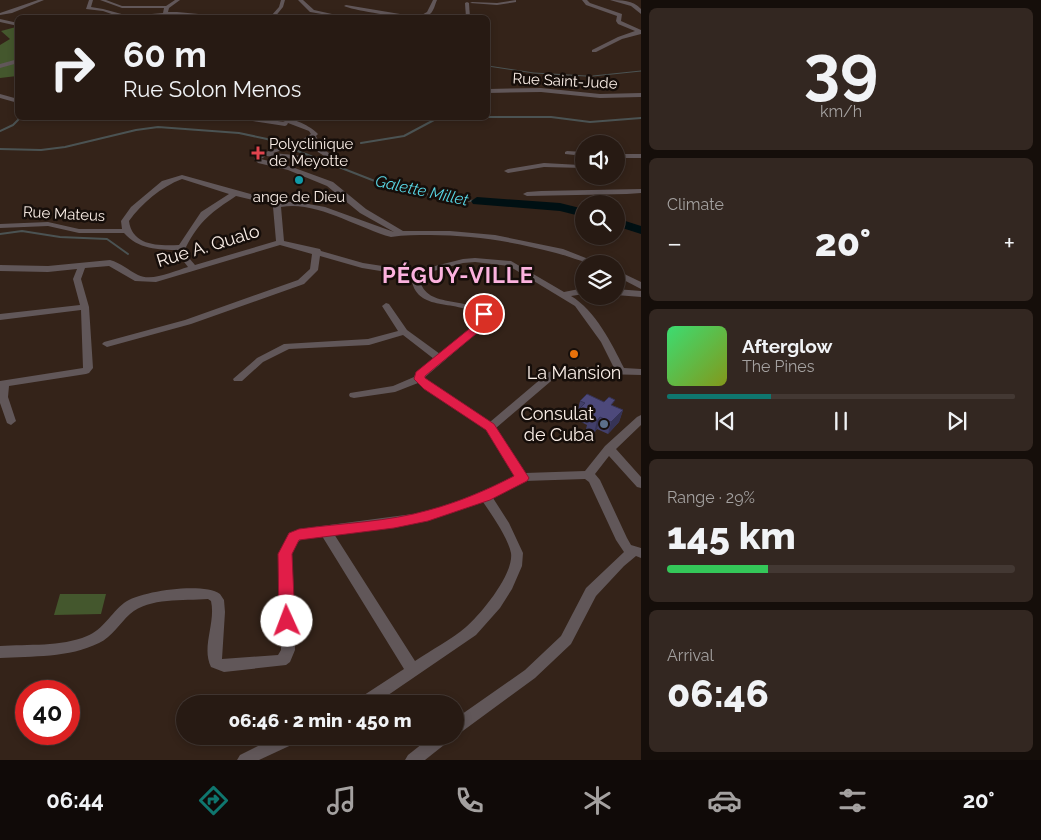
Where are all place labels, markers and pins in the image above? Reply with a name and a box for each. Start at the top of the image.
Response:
place label: Polyclinique de Meyotte [269,135,354,170]
marker: Polyclinique de Meyotte [251,146,265,160]
marker: ange de Dieu [293,174,305,186]
place label: ange de Dieu [253,188,345,206]
pin [463,293,505,335]
marker: La Mansion [568,348,580,360]
place label: La Mansion [527,362,621,383]
place label: Consulat de Cuba [520,403,594,445]
marker: Consulat de Cuba [598,418,610,430]

